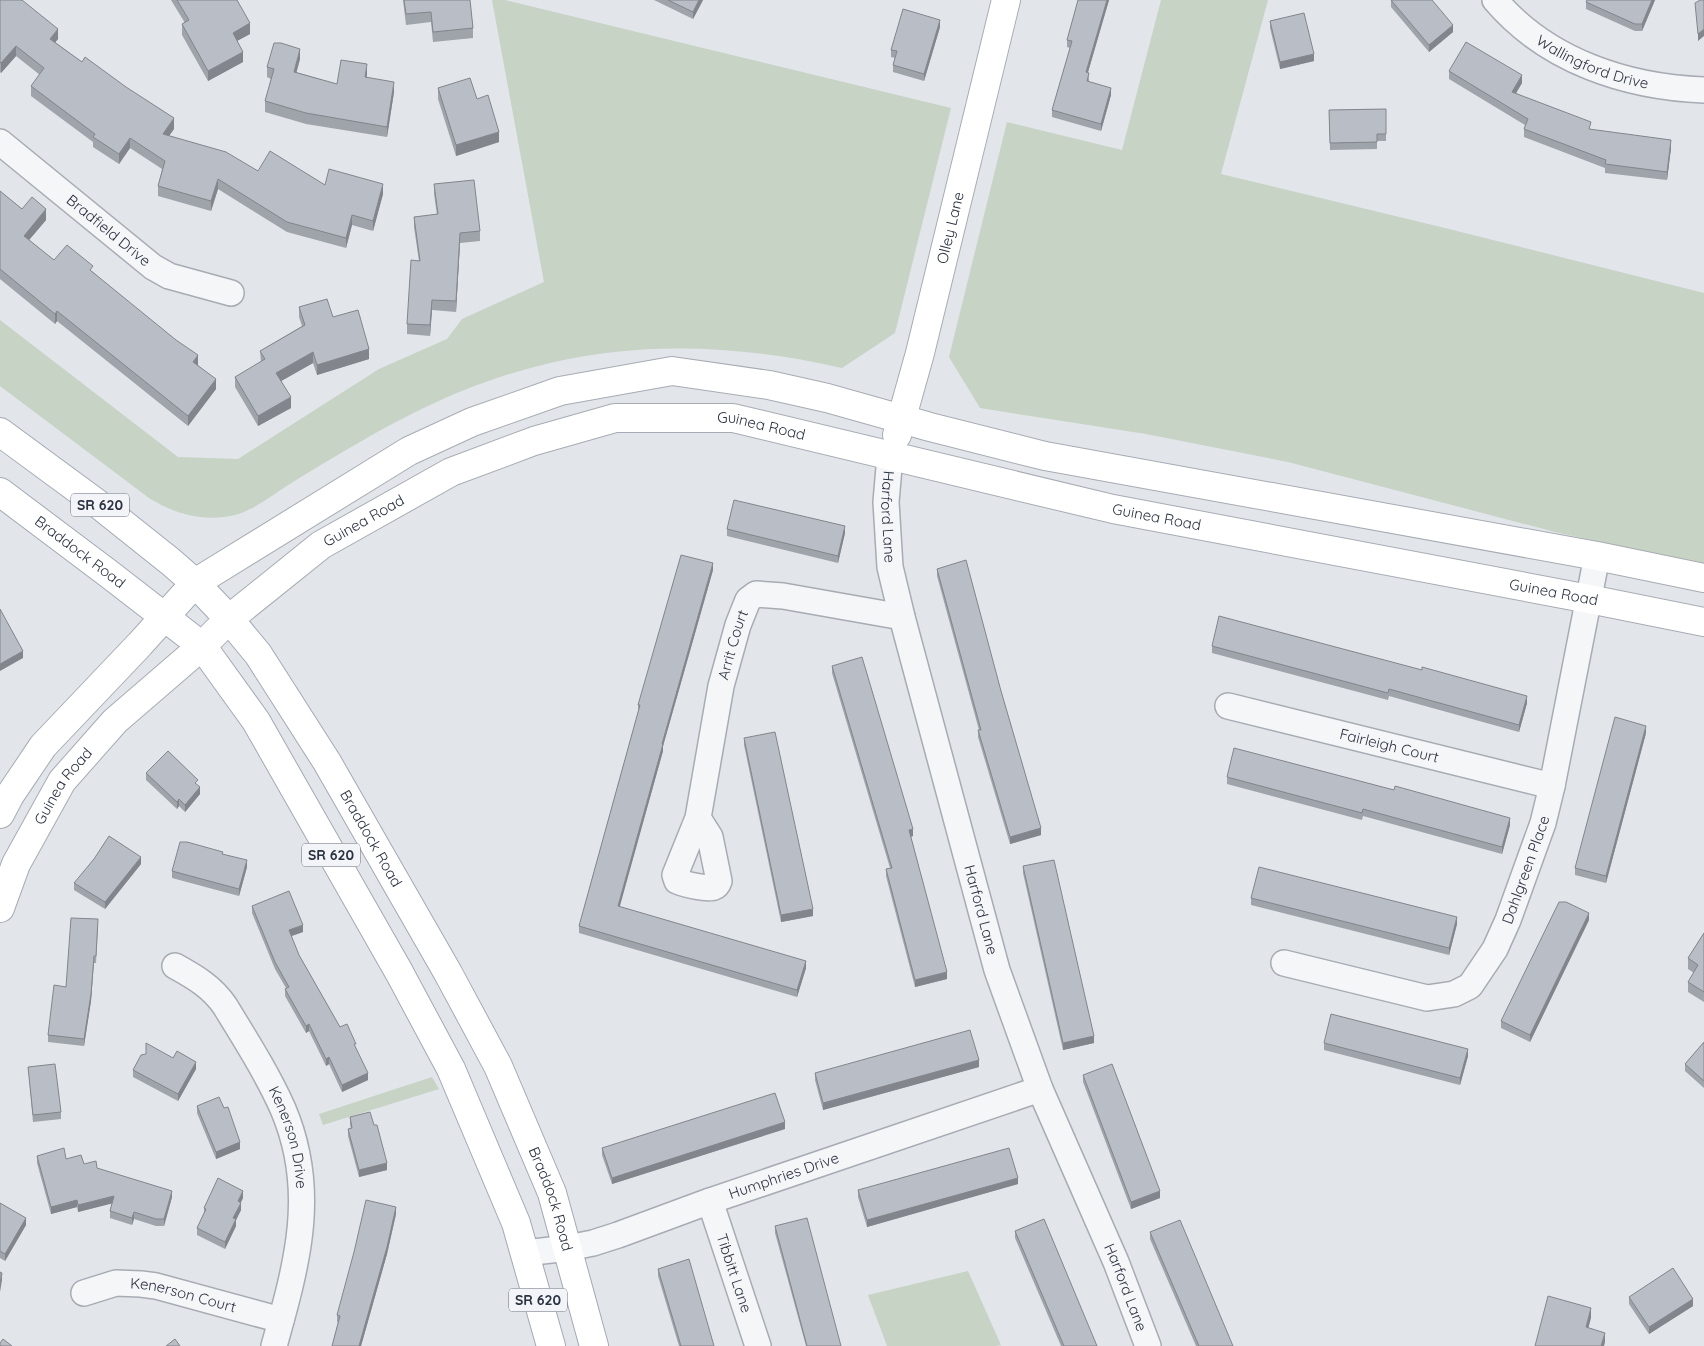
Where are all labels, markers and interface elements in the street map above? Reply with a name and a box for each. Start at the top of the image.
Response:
street label: Wallingford Drive [1533,30,1650,93]
street label: Bradfield Drive [63,190,155,270]
street label: Olley Lane [932,190,968,266]
street label: Guinea Road [717,408,807,444]
street label: Harford Lane [877,470,900,564]
street label: Guinea Road [320,490,407,551]
road number: SR 620 [71,494,129,516]
street label: Guinea Road [1111,499,1203,534]
street label: Braddock Road [31,511,129,592]
street label: Guinea Road [1508,574,1600,610]
street label: Arrit Court [713,607,752,682]
street label: Fairleigh Court [1338,724,1441,767]
street label: Guinea Road [30,743,96,828]
street label: Braddock Road [336,786,407,890]
street label: Dahlgreen Place [1497,814,1553,927]
road number: SR 620 [302,844,360,866]
street label: Harford Lane [960,863,1002,957]
street label: Kenerson Drive [265,1083,311,1189]
street label: Braddock Road [524,1144,577,1253]
street label: Humphries Drive [726,1148,841,1203]
street label: Tibbitt Lane [712,1231,756,1315]
street label: Harford Lane [1100,1241,1152,1334]
street label: Kenerson Court [130,1274,238,1316]
road number: SR 620 [509,1288,567,1312]

